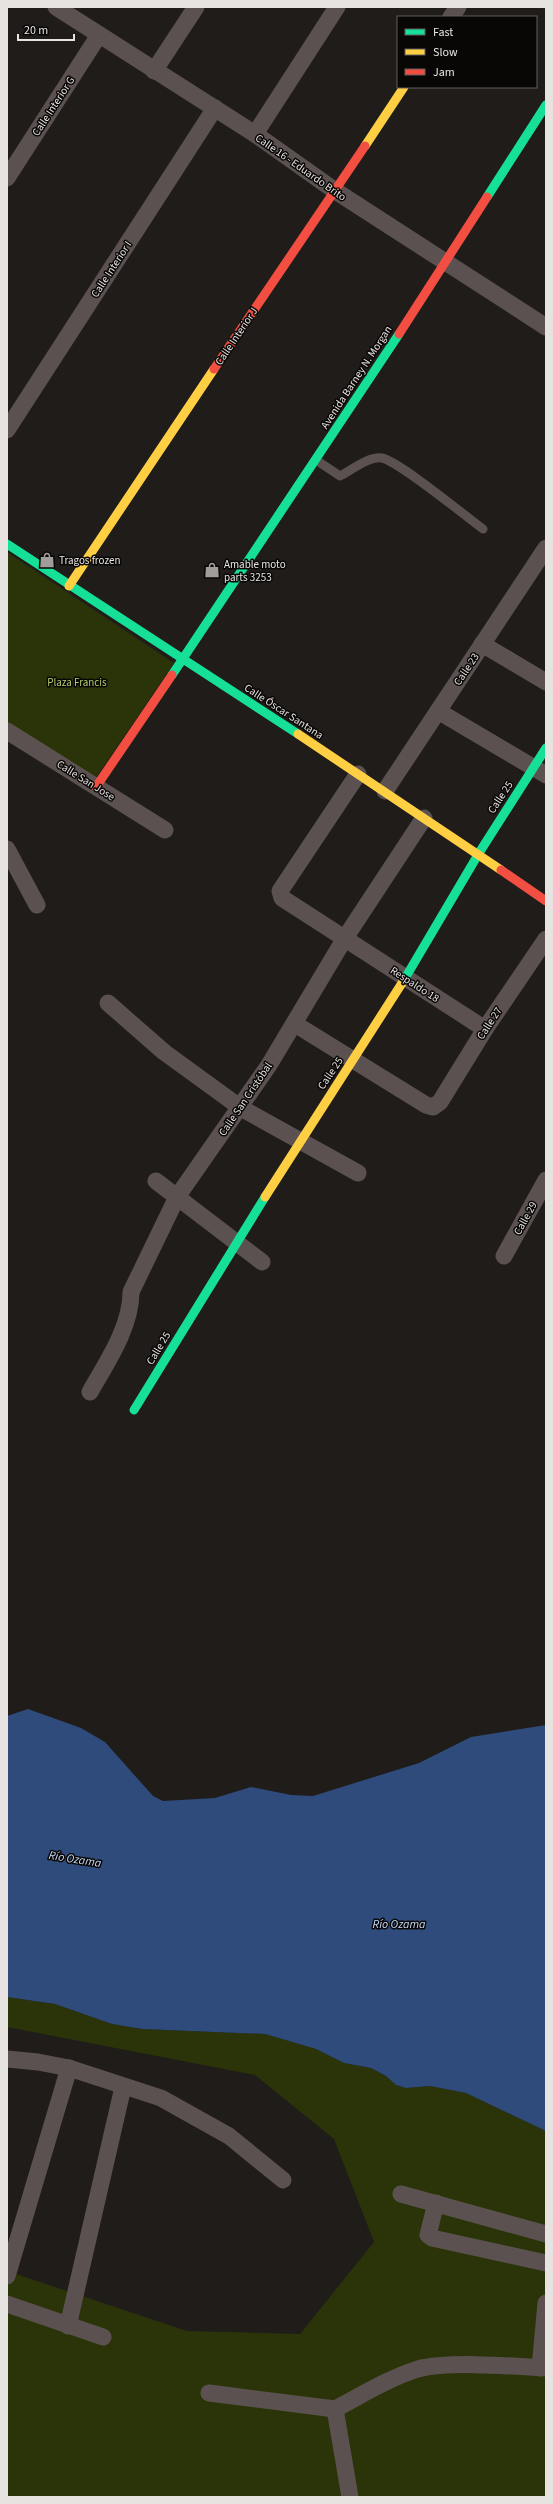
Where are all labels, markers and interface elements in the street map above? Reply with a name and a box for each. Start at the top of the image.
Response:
scale bar [18,16,74,42]
legend [397,16,537,88]
text: 20 m [24,22,48,39]
text: Fast [433,24,453,41]
text: Slow [433,44,458,61]
text: Jam [433,64,455,81]
street label: Calle Interior G [29,73,78,139]
street label: Calle 16 - Eduardo Brito [252,130,349,204]
street label: Calle Interior I [88,238,135,300]
street label: Calle Interior J [212,304,261,368]
street label: Avenida Barney N. Morgan [317,323,395,432]
shop icon: Tragos frozen [38,551,56,569]
place label: Tragos frozen [59,553,120,568]
place label: Amable moto parts 3253 [224,557,286,585]
shop icon: Amable moto parts 3253 [203,561,221,579]
street label: Calle 23 [450,650,483,688]
park label: Plaza Francis [47,675,107,690]
street label: Calle Óscar Santana [241,680,326,743]
street label: Calle San Jose [54,757,118,805]
street label: Calle 25 [484,778,517,816]
street label: Respaldo 18 [387,963,443,1006]
street label: Calle 27 [473,1004,506,1042]
street label: Calle 25 [314,1054,347,1092]
street label: Calle San Cristóbal [215,1059,276,1139]
street label: Calle 29 [510,1199,541,1238]
street label: Calle 25 [143,1329,174,1368]
water label: Río Ozama [47,1847,103,1872]
water label: Río Ozama [373,1916,426,1933]

